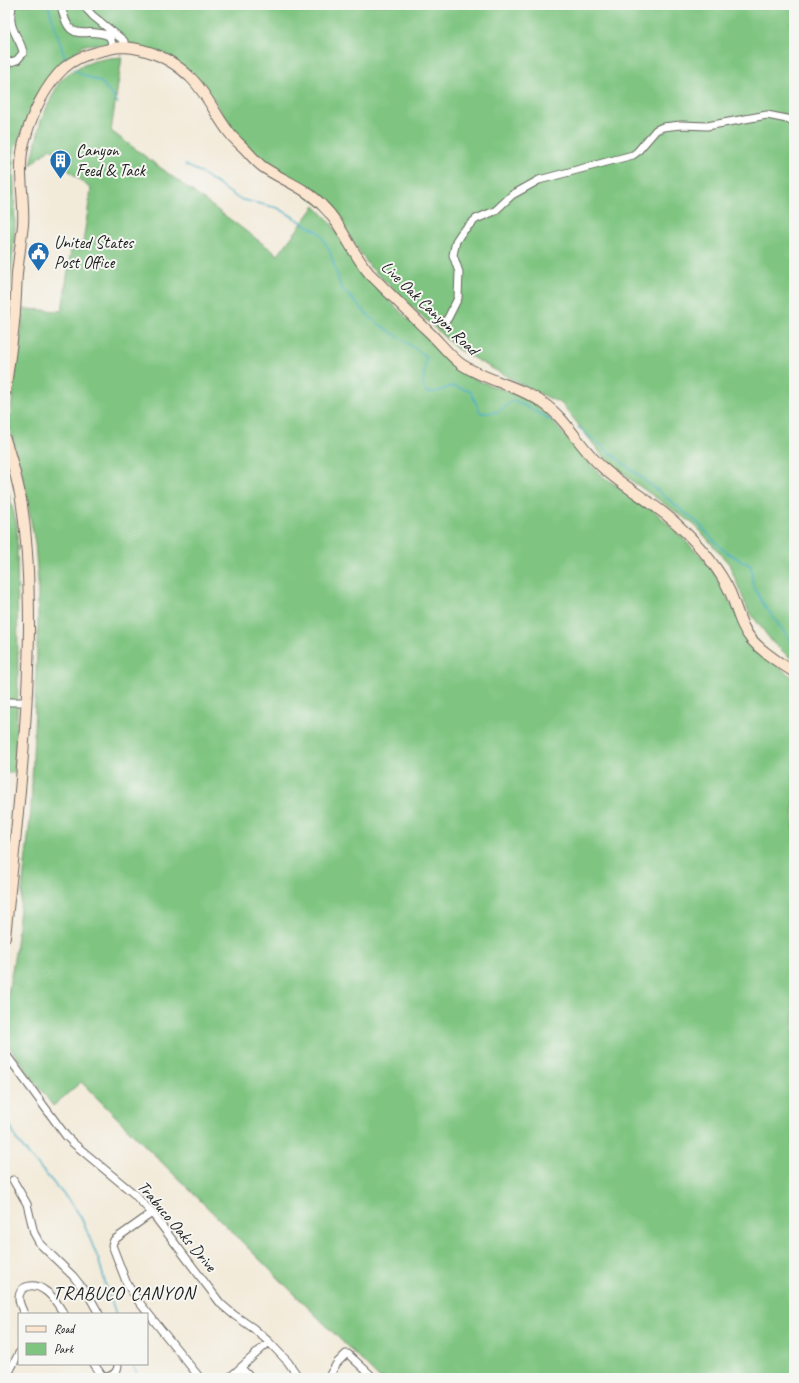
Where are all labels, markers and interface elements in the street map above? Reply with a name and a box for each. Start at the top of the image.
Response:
place label: Canyon Feed & Tack [76,140,147,181]
building icon: Canyon Feed & Tack [47,147,73,180]
place label: United States Post Office [54,232,135,273]
public building icon: United States Post Office [26,239,52,272]
street label: Live Oak Canyon Road [377,256,485,361]
street label: Trabuco Oaks Drive [133,1176,222,1277]
district label: TRABUCO CANYON [53,1281,197,1305]
legend [18,1313,148,1365]
text: Road [54,1321,76,1337]
text: Park [54,1341,75,1357]

